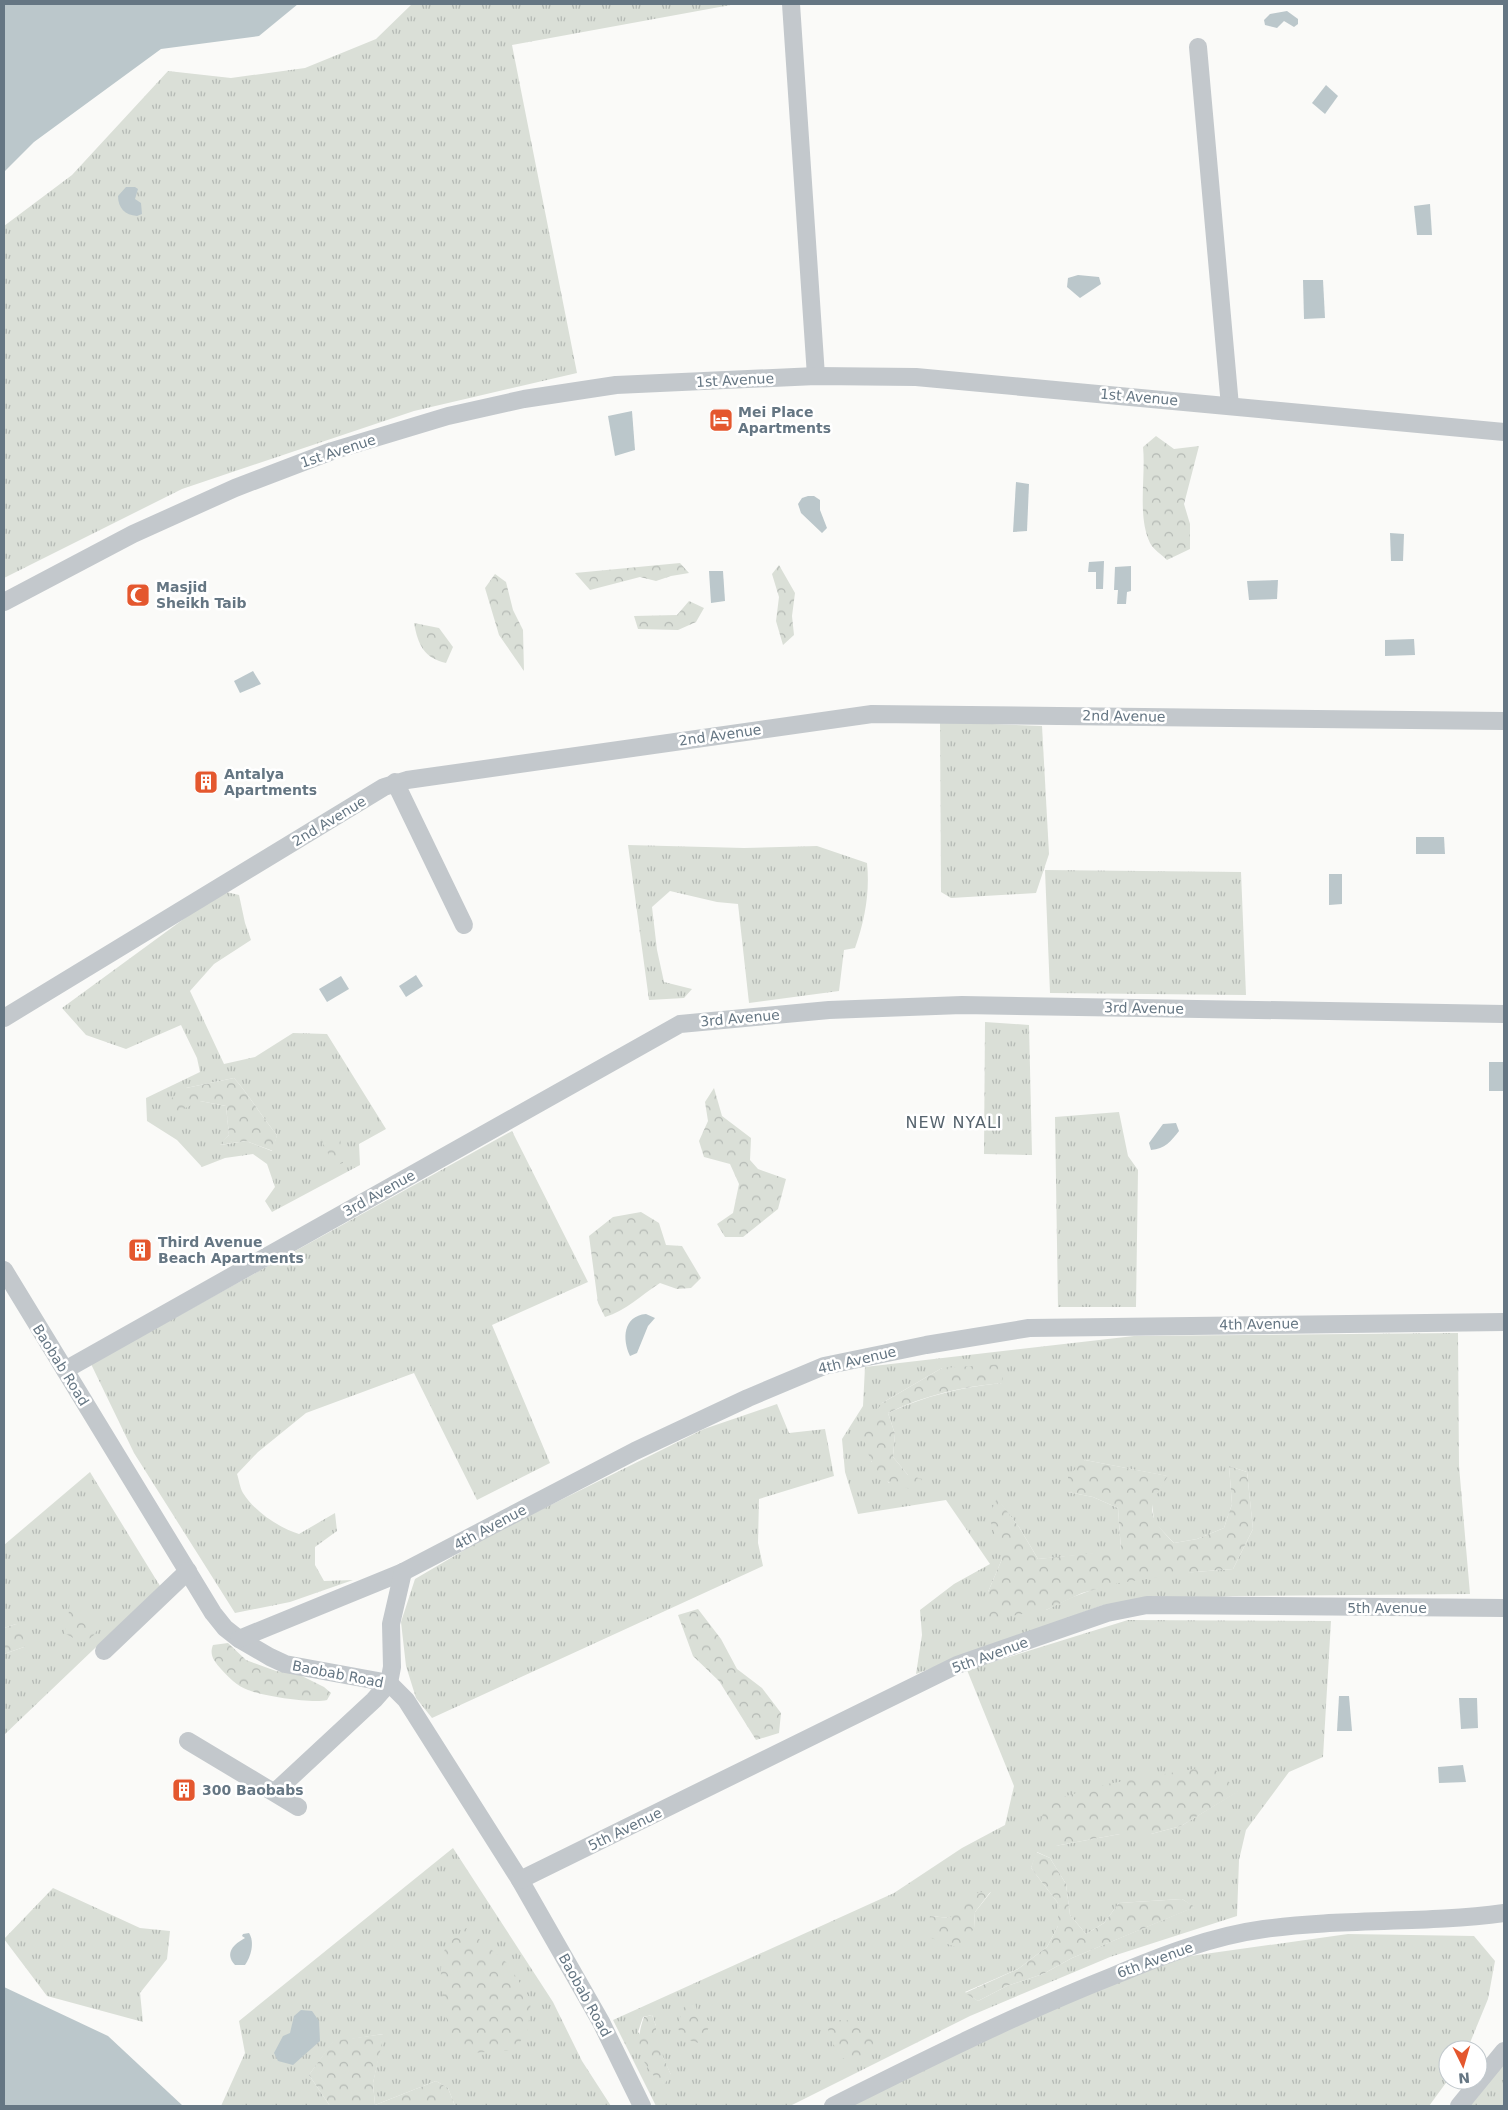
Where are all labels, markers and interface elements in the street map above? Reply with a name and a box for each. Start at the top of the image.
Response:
street label: 1st Avenue [696,370,774,390]
street label: 1st Avenue [1099,386,1179,408]
place label: Mei Place Apartments [738,404,831,436]
hotel icon: Mei Place Apartments [708,407,734,433]
street label: 1st Avenue [298,431,378,471]
place label: Masjid Sheikh Taib [156,579,247,611]
mosque icon: Masjid Sheikh Taib [125,582,151,608]
street label: 2nd Avenue [1082,707,1166,725]
street label: 2nd Avenue [678,721,762,749]
place label: Antalya Apartments [224,766,317,798]
building icon: Antalya Apartments [193,769,219,795]
street label: 2nd Avenue [289,793,369,849]
street label: 3rd Avenue [1104,999,1184,1017]
street label: 3rd Avenue [700,1007,780,1029]
district label: NEW NYALI [905,1113,1003,1132]
street label: 3rd Avenue [340,1167,418,1219]
place label: Third Avenue Beach Apartments [158,1234,304,1266]
building icon: Third Avenue Beach Apartments [127,1237,153,1263]
street label: 4th Avenue [1219,1315,1299,1333]
street label: Baobab Road [30,1321,92,1409]
street label: 4th Avenue [816,1343,898,1377]
street label: 4th Avenue [451,1501,529,1553]
street label: 5th Avenue [1347,1600,1427,1616]
street label: 5th Avenue [950,1634,1030,1676]
street label: Baobab Road [291,1657,385,1691]
building icon: 300 Baobabs [171,1777,197,1803]
place label: 300 Baobabs [202,1782,304,1798]
street label: 5th Avenue [586,1804,664,1854]
street label: 6th Avenue [1115,1939,1195,1981]
street label: Baobab Road [556,1951,614,2039]
north arrow [1438,2040,1488,2090]
text: N [1458,2069,1471,2086]

